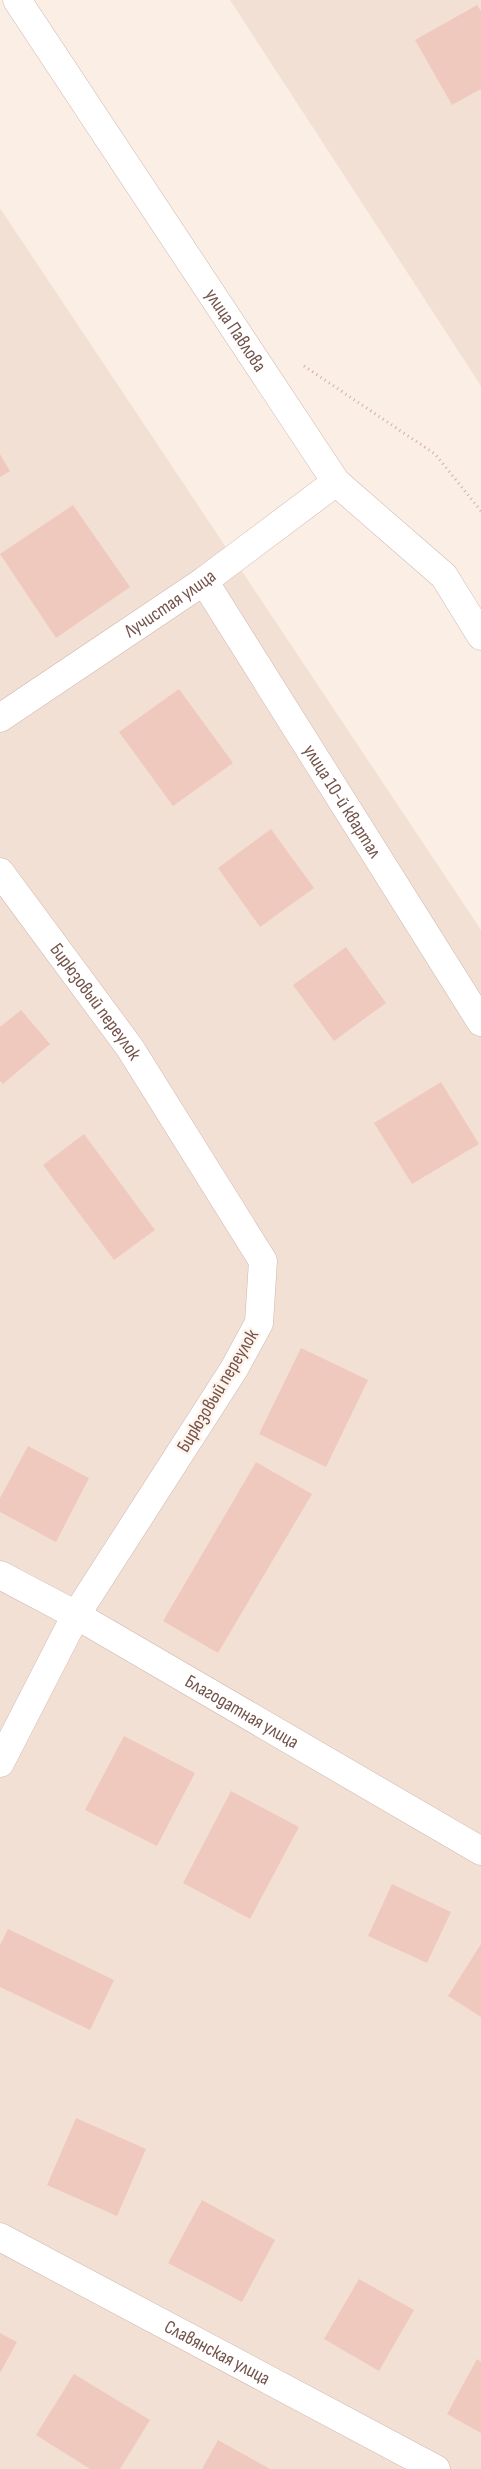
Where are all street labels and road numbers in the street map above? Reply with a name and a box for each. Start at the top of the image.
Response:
street label: улица Павлова [200,284,271,376]
street label: Лучистая улица [119,565,220,643]
street label: улица 10-й квартал [298,740,387,862]
street label: Бирюзовый переулок [45,939,147,1065]
street label: Бирюзовый переулок [172,1325,264,1457]
street label: Благодатная улица [181,1670,303,1754]
street label: Славянская улица [160,2315,274,2390]

